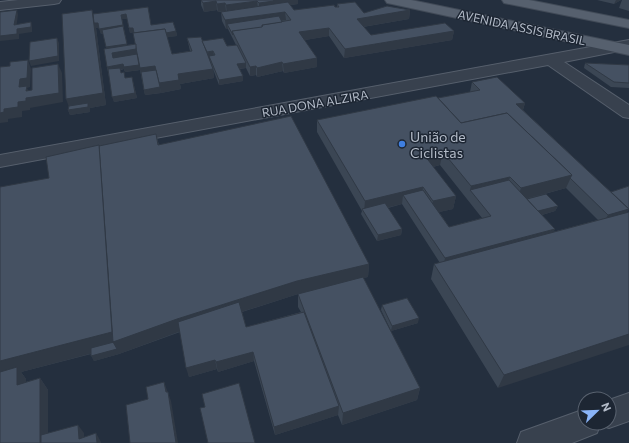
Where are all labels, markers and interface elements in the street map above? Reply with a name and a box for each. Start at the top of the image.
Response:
street label: AVENIDA ASSIS BRASIL [457,7,587,47]
street label: RUA DONA ALZIRA [261,87,369,119]
place label: União de Ciclistas [410,128,466,161]
marker: União de Ciclistas [397,139,407,149]
north arrow [577,391,617,431]
text: N [599,401,614,413]

